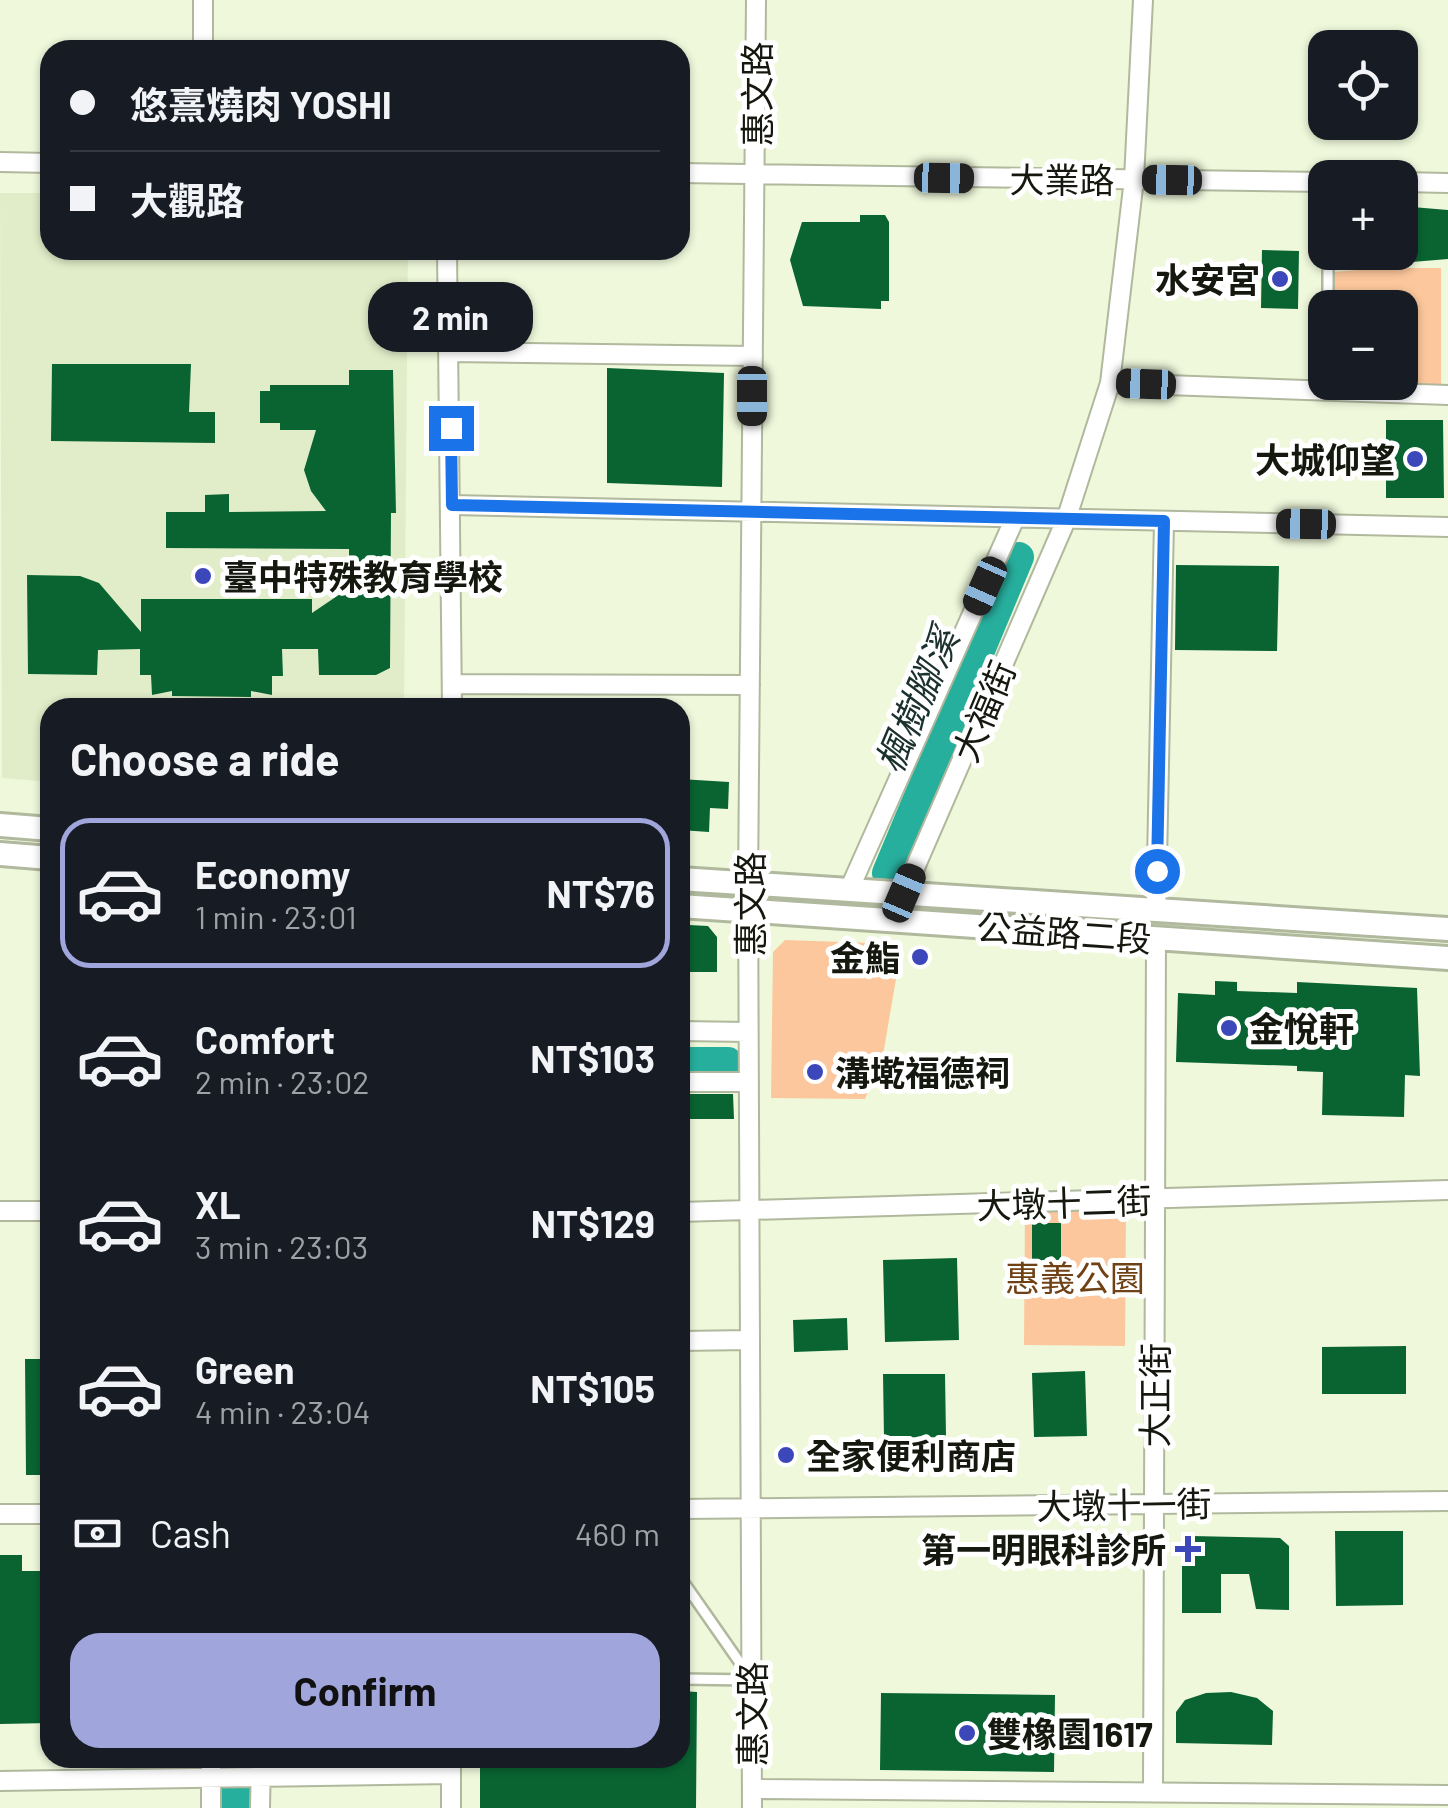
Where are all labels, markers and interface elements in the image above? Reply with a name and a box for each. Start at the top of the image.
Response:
map controls [1308,30,1418,400]
button: locate [1308,30,1418,140]
street label: 惠文路 [735,41,777,147]
text: 悠熹燒肉 YOSHI [130,81,392,127]
street label: 大業路 [1009,158,1115,200]
button: + [1308,160,1418,270]
car [914,162,974,194]
car [1142,164,1202,196]
text: 大觀路 [130,177,244,223]
place label: 水安宮 [1155,258,1260,300]
marker: 水安宮 [1269,268,1291,290]
callout: 2 min [368,283,534,353]
button: − [1308,290,1418,400]
text: 2 min [412,298,489,336]
car [737,366,767,426]
car [1115,368,1177,400]
route end [429,406,474,451]
place label: 大城仰望 [1255,438,1395,480]
marker: 大城仰望 [1404,448,1426,470]
car [1276,508,1336,540]
car [959,552,1011,620]
place label: 臺中特殊教育學校 [223,555,503,597]
marker: 臺中特殊教育學校 [192,565,214,587]
water label: 楓樹腳溪 [865,616,969,779]
street label: 大福街 [943,654,1023,768]
text: Choose a ride [70,731,340,785]
icon: car [75,848,165,938]
route start [1135,849,1180,894]
text: Economy [195,851,350,897]
street label: 惠文路 [728,851,770,957]
car [878,860,930,926]
text: NT$76 [547,870,655,916]
text: 1 min · 23:01 [195,897,357,935]
street label: 公益路二段 [975,905,1153,959]
place label: 金鮨 [830,936,900,978]
marker: 金鮨 [909,946,931,968]
place label: 金悅軒 [1249,1007,1354,1049]
icon: car [75,1013,165,1103]
text: Comfort [195,1016,335,1062]
marker: 金悅軒 [1218,1017,1240,1039]
text: NT$103 [530,1035,655,1081]
place label: 溝墘福德祠 [835,1051,1010,1093]
marker: 溝墘福德祠 [804,1061,826,1083]
text: 2 min · 23:02 [195,1062,369,1100]
icon: car [75,1178,165,1268]
street label: 大墩十二街 [976,1178,1152,1226]
text: XL [195,1181,241,1227]
text: NT$129 [531,1200,655,1246]
text: 3 min · 23:03 [195,1227,368,1265]
park label: 惠義公園 [1005,1256,1145,1298]
street label: 大正街 [1133,1342,1175,1448]
icon: car [75,1343,165,1433]
text: Green [195,1346,295,1392]
text: NT$105 [530,1365,655,1411]
text: 4 min · 23:04 [195,1392,370,1430]
place label: 全家便利商店 [806,1434,1016,1476]
marker: 全家便利商店 [775,1444,797,1466]
street label: 大墩十一街 [1036,1481,1212,1527]
icon: cash [70,1506,125,1561]
text: Cash [150,1510,231,1556]
text: 460 m [575,1514,660,1552]
place label: 第一明眼科診所 [921,1528,1166,1570]
marker: 第一明眼科診所 [1175,1536,1201,1562]
button: Confirm [70,1633,660,1748]
street label: 惠文路 [730,1661,772,1767]
place label: 雙橡園1617 [987,1712,1153,1754]
marker: 雙橡園1617 [956,1722,978,1744]

